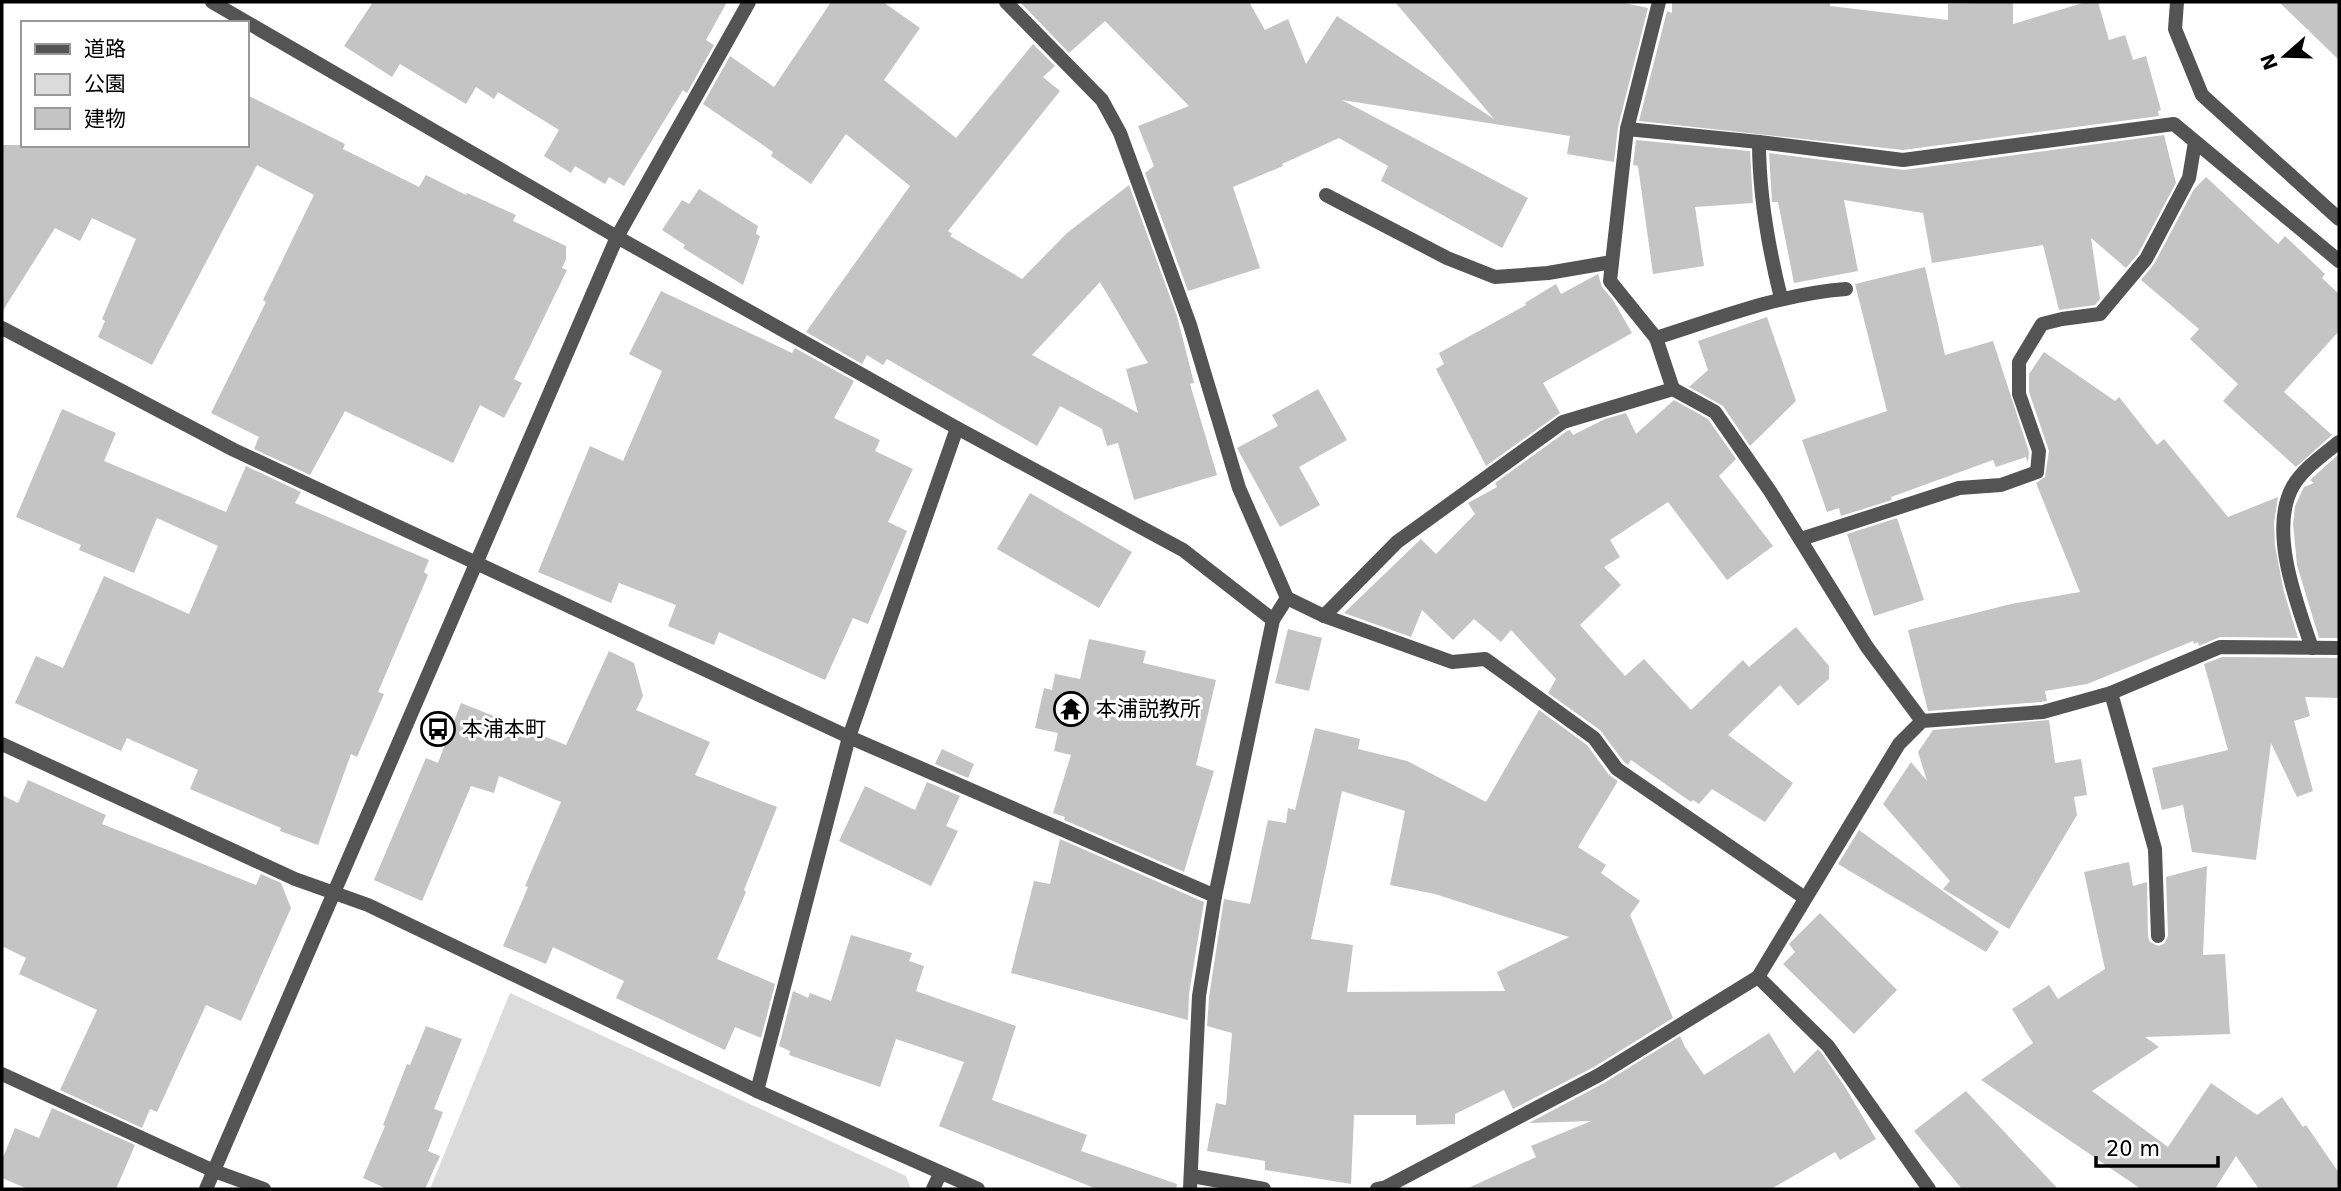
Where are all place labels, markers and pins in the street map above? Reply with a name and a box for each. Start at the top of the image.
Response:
temple icon: 本浦説教所 [1052,690,1090,728]
place label: 本浦説教所 [1096,697,1201,721]
bus stop icon: 本浦本町 [419,710,457,748]
place label: 本浦本町 [462,717,546,741]

